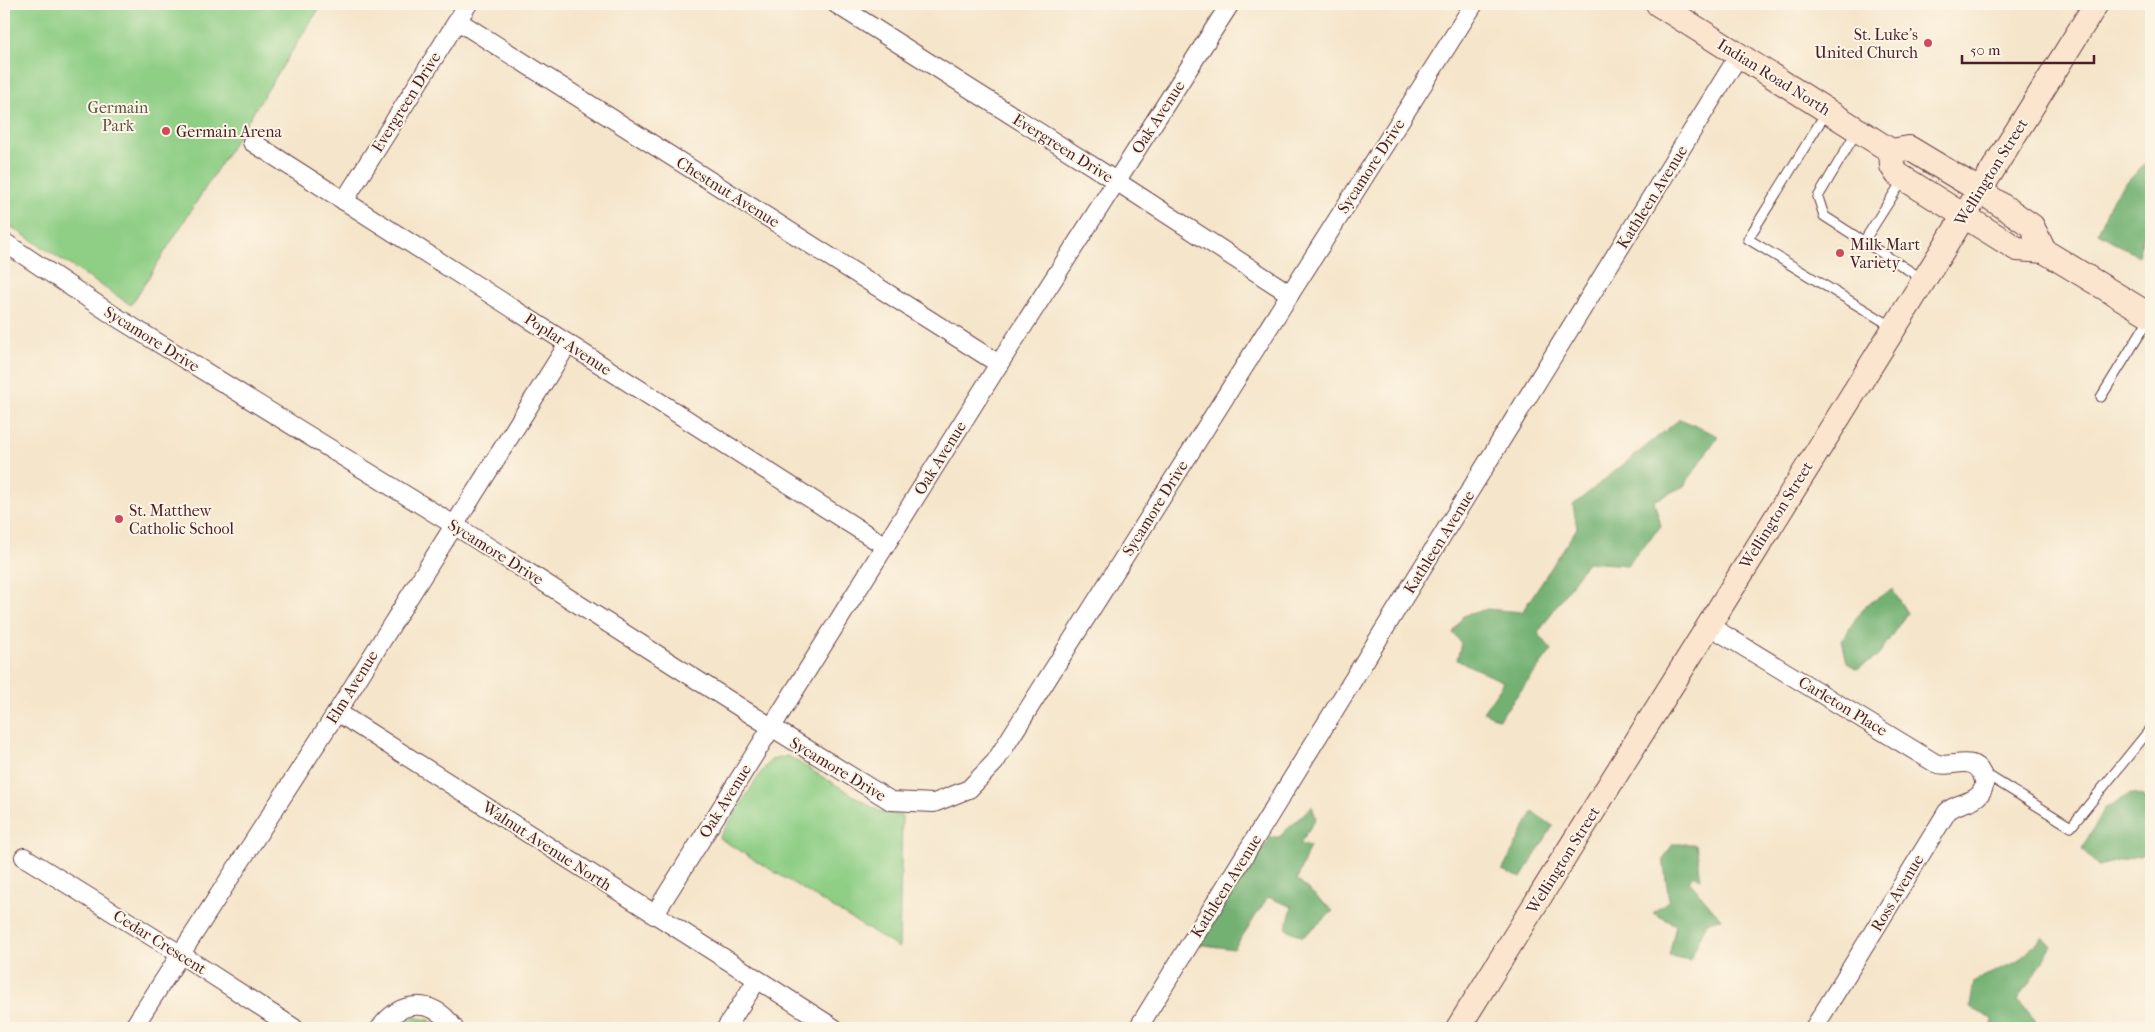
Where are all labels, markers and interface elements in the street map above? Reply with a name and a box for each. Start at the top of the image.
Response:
place label: St. Luke's United Church [1815,25,1918,62]
scale bar [1962,32,2095,64]
street label: Indian Road North [1714,35,1834,119]
marker: St. Luke's United Church [1922,37,1934,49]
text: 50 m [1970,41,2001,59]
street label: Evergreen Drive [368,48,445,156]
street label: Oak Avenue [1127,77,1189,157]
park label: Germain Park [88,98,149,135]
street label: Evergreen Drive [1009,110,1117,187]
street label: Sycamore Drive [1333,115,1409,217]
street label: Wellington Street [1950,115,2032,230]
place label: Germain Arena [176,122,282,141]
marker: Germain Arena [160,125,172,137]
street label: Kathleen Avenue [1613,142,1691,252]
street label: Chestnut Avenue [673,153,783,231]
place label: Milk Mart Variety [1849,235,1920,272]
marker: Milk Mart Variety [1834,247,1846,259]
street label: Sycamore Drive [101,302,203,376]
street label: Poplar Avenue [521,309,615,379]
street label: Oak Avenue [910,418,970,498]
street label: Sycamore Drive [1118,457,1192,559]
street label: Wellington Street [1735,458,1817,573]
street label: Kathleen Avenue [1400,487,1478,597]
place label: St. Matthew Catholic School [129,501,235,538]
marker: St. Matthew Catholic School [113,513,125,525]
street label: Sycamore Drive [445,515,547,589]
street label: Elm Avenue [322,647,382,727]
street label: Carleton Place [1795,672,1891,740]
street label: Sycamore Drive [786,733,890,805]
street label: Oak Avenue [695,761,755,841]
street label: Walnut Avenue North [478,797,615,895]
street label: Wellington Street [1522,803,1604,918]
street label: Kathleen Avenue [1187,831,1265,941]
street label: Ross Avenue [1867,851,1927,935]
street label: Cedar Crescent [110,906,210,978]

